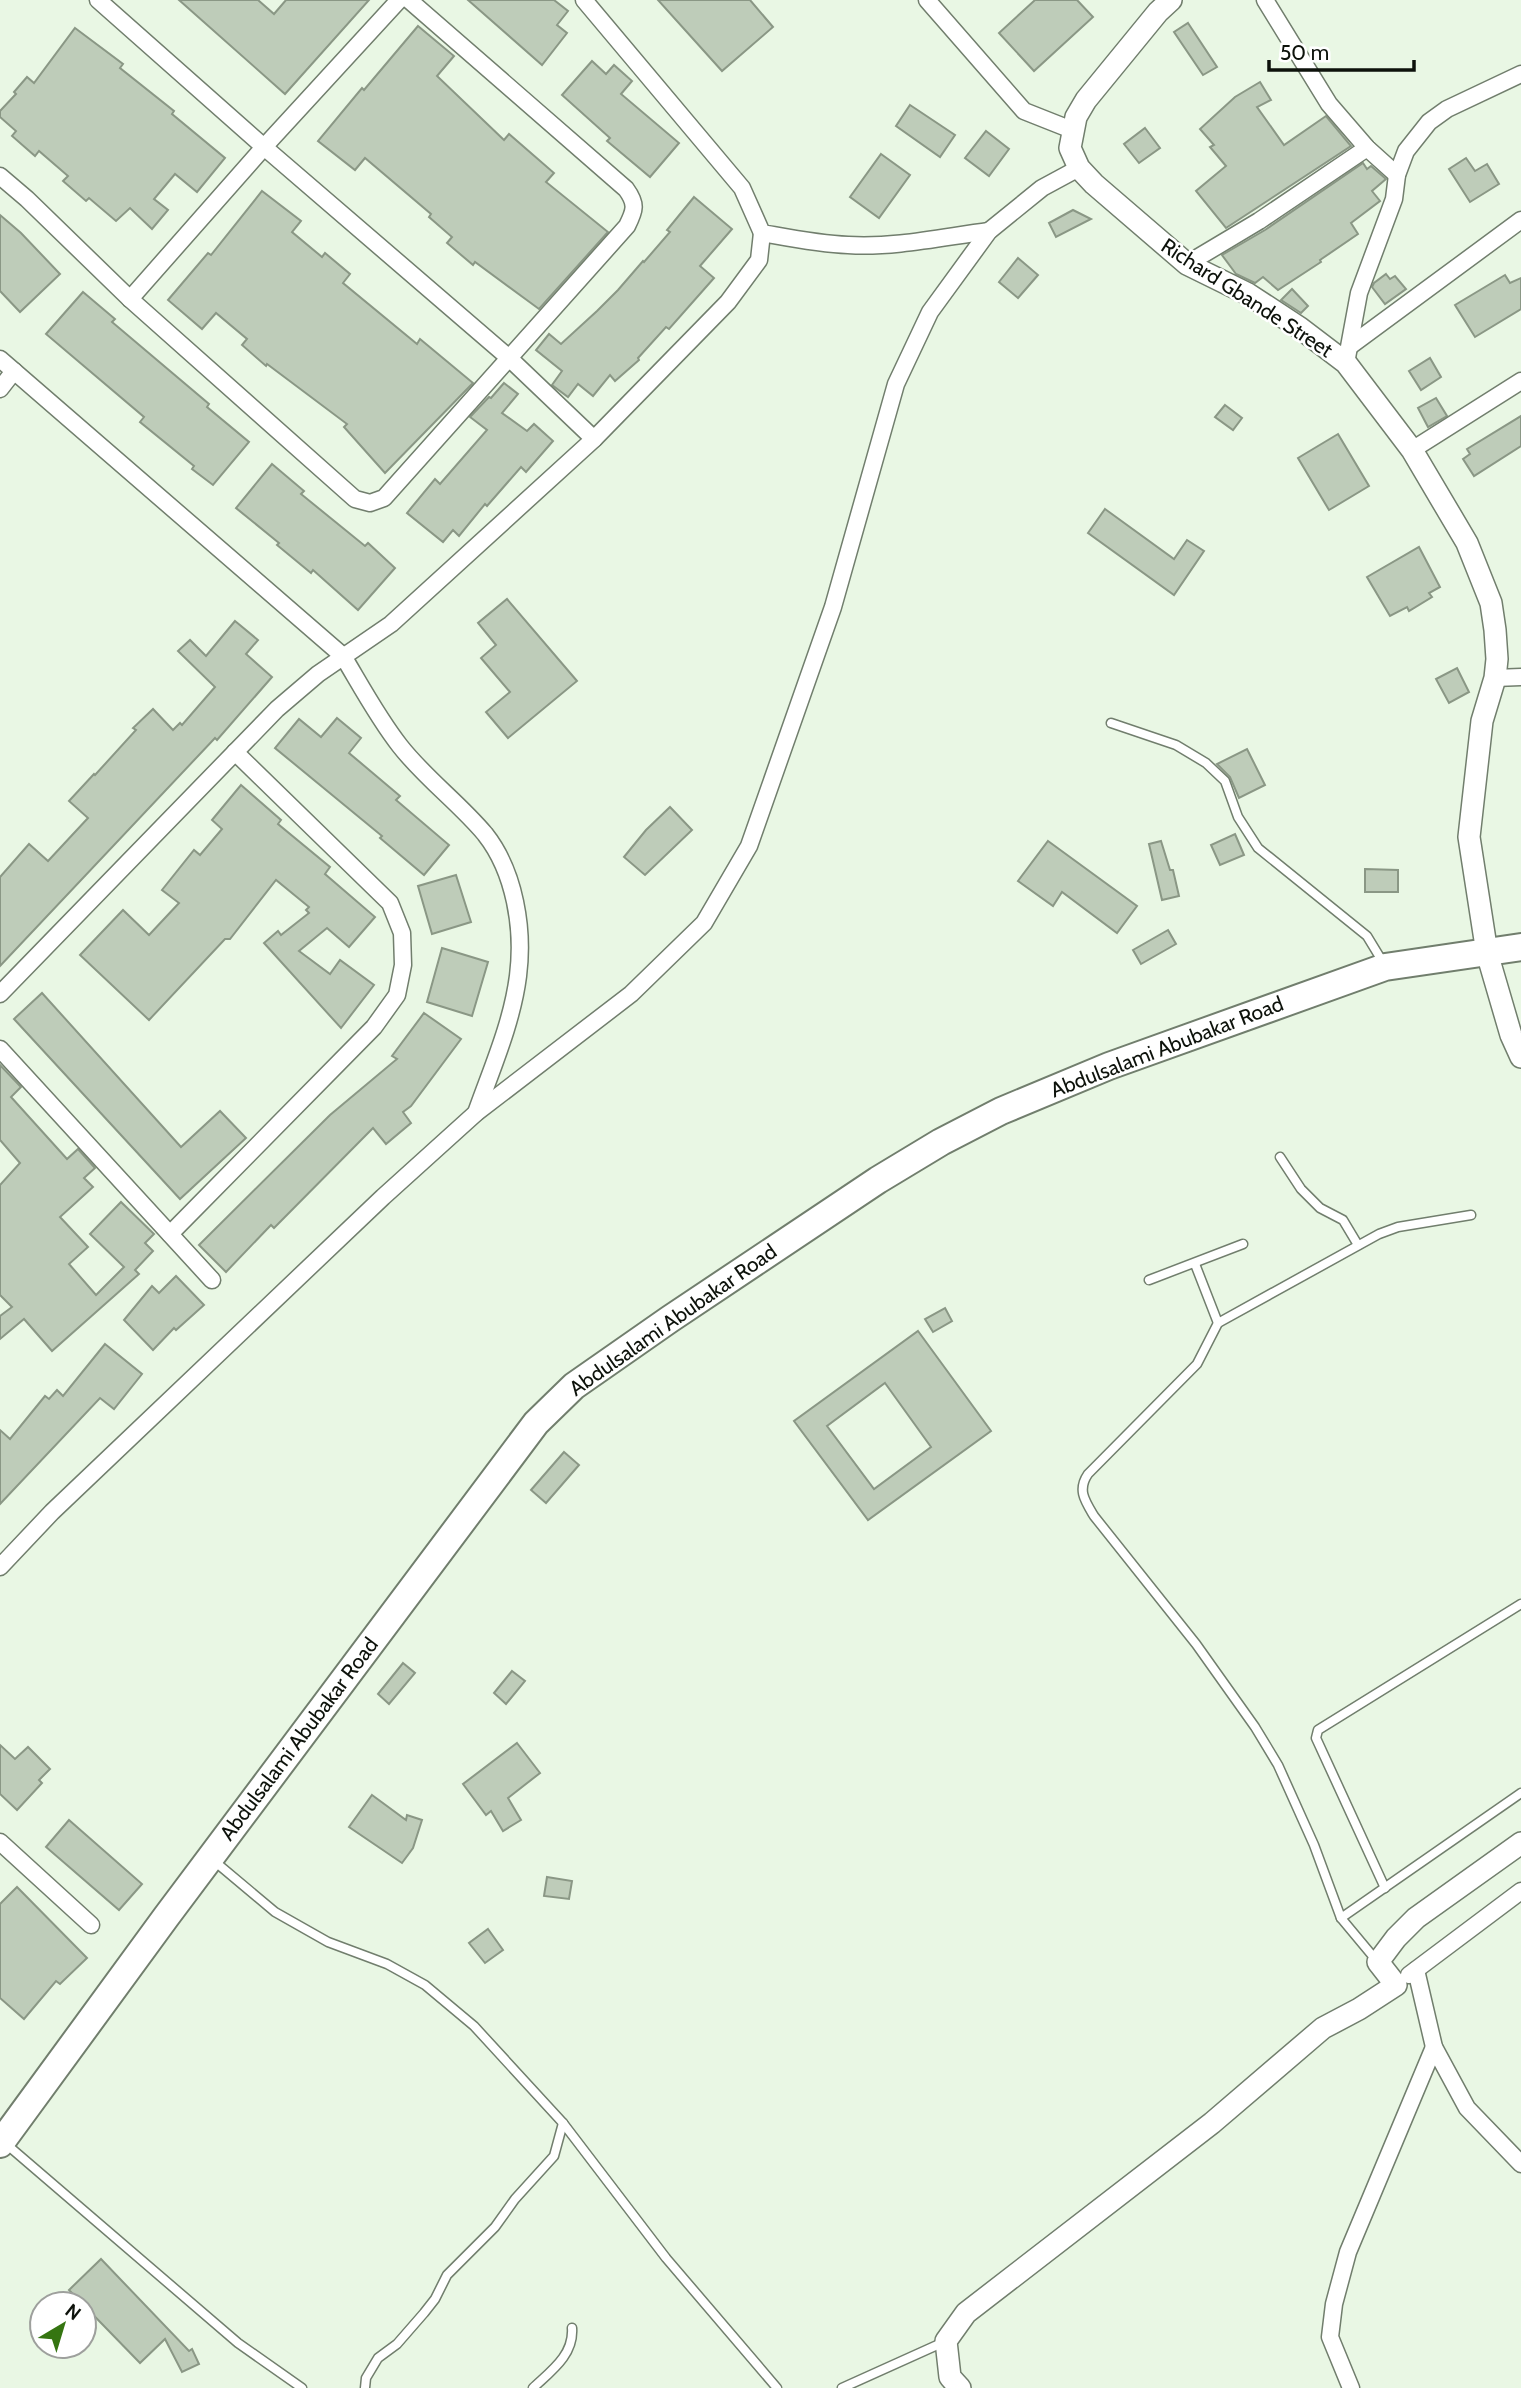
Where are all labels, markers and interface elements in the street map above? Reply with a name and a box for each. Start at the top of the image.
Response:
scale bar [1269,28,1414,72]
text: 50 m [1280,40,1329,65]
street label: Richard Gbande Street [1157,233,1338,362]
street label: Abdulsalami Abubakar Road [1047,991,1287,1103]
street label: Abdulsalami Abubakar Road [564,1238,781,1401]
street label: Abdulsalami Abubakar Road [214,1632,383,1845]
north arrow [28,2290,98,2360]
text: N [61,2299,86,2325]

